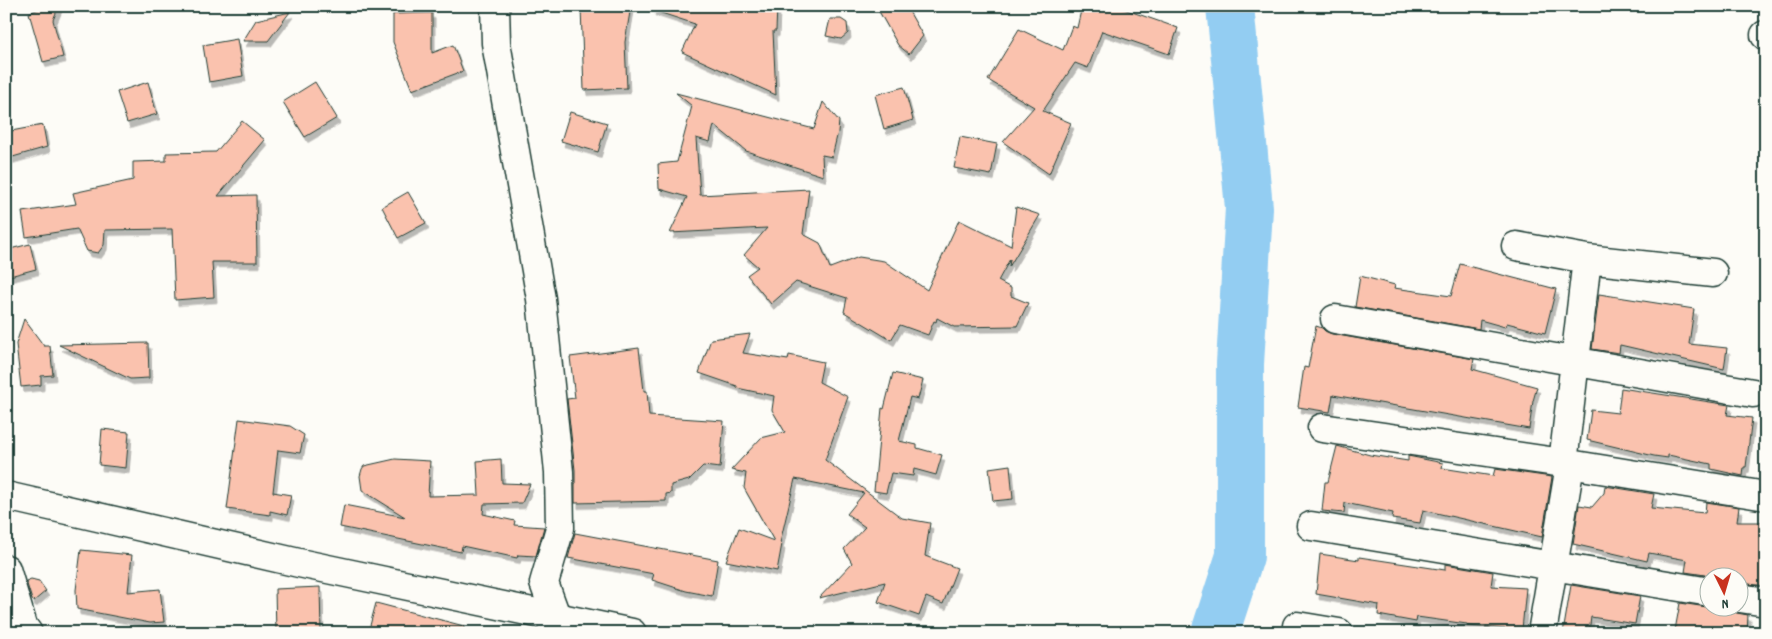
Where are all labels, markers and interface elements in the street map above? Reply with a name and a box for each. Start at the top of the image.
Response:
north arrow [1700,566,1750,616]
text: N [1721,593,1729,613]

